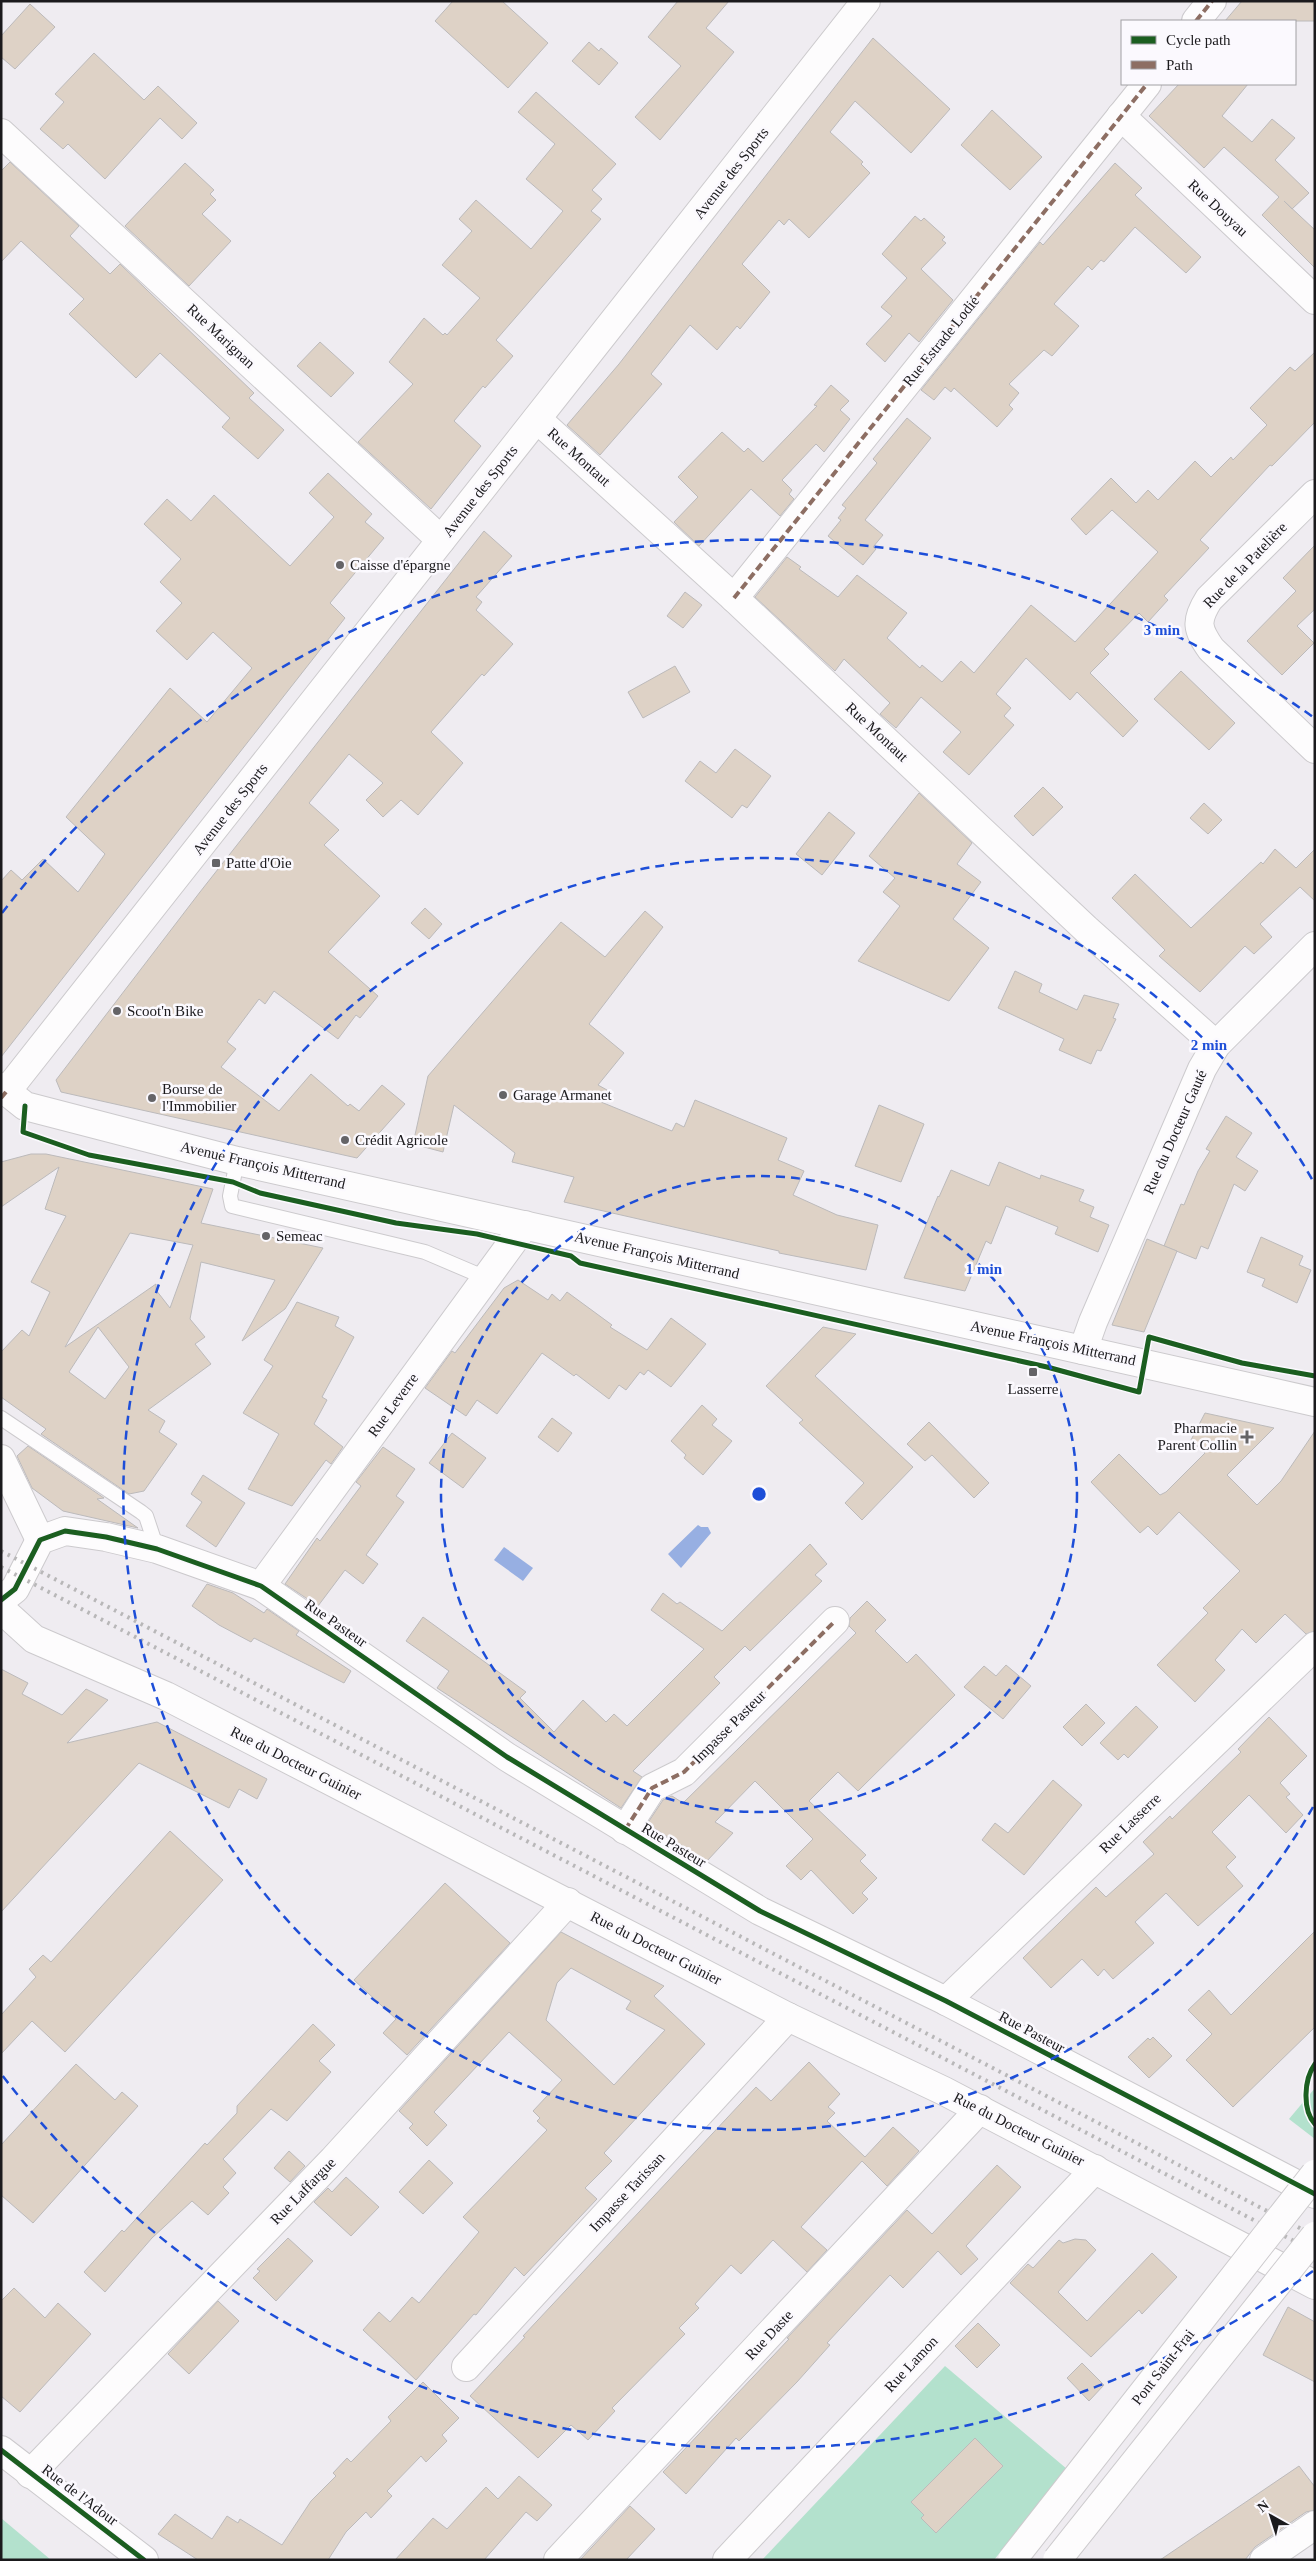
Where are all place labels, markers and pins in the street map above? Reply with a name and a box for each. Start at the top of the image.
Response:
place label: Caisse d'épargne [350,557,451,573]
marker: Caisse d'épargne [334,559,346,571]
place label: Patte d'Oie [226,855,292,871]
marker: Patte d'Oie [210,857,222,869]
place label: Scoot'n Bike [127,1003,204,1019]
marker: Scoot'n Bike [111,1005,123,1017]
place label: Bourse de l'Immobilier [162,1081,236,1114]
place label: Garage Armanet [513,1087,613,1103]
marker: Garage Armanet [497,1089,509,1101]
marker: Bourse de l'Immobilier [146,1092,158,1104]
place label: Crédit Agricole [355,1132,448,1148]
marker: Crédit Agricole [339,1134,351,1146]
place label: Semeac [276,1228,323,1244]
marker: Semeac [260,1230,272,1242]
marker: Lasserre [1027,1366,1039,1378]
place label: Lasserre [1008,1381,1059,1397]
place label: Pharmacie Parent Collin [1157,1420,1237,1453]
marker: Pharmacie Parent Collin [1241,1431,1253,1443]
centre of rings [750,1485,768,1503]

